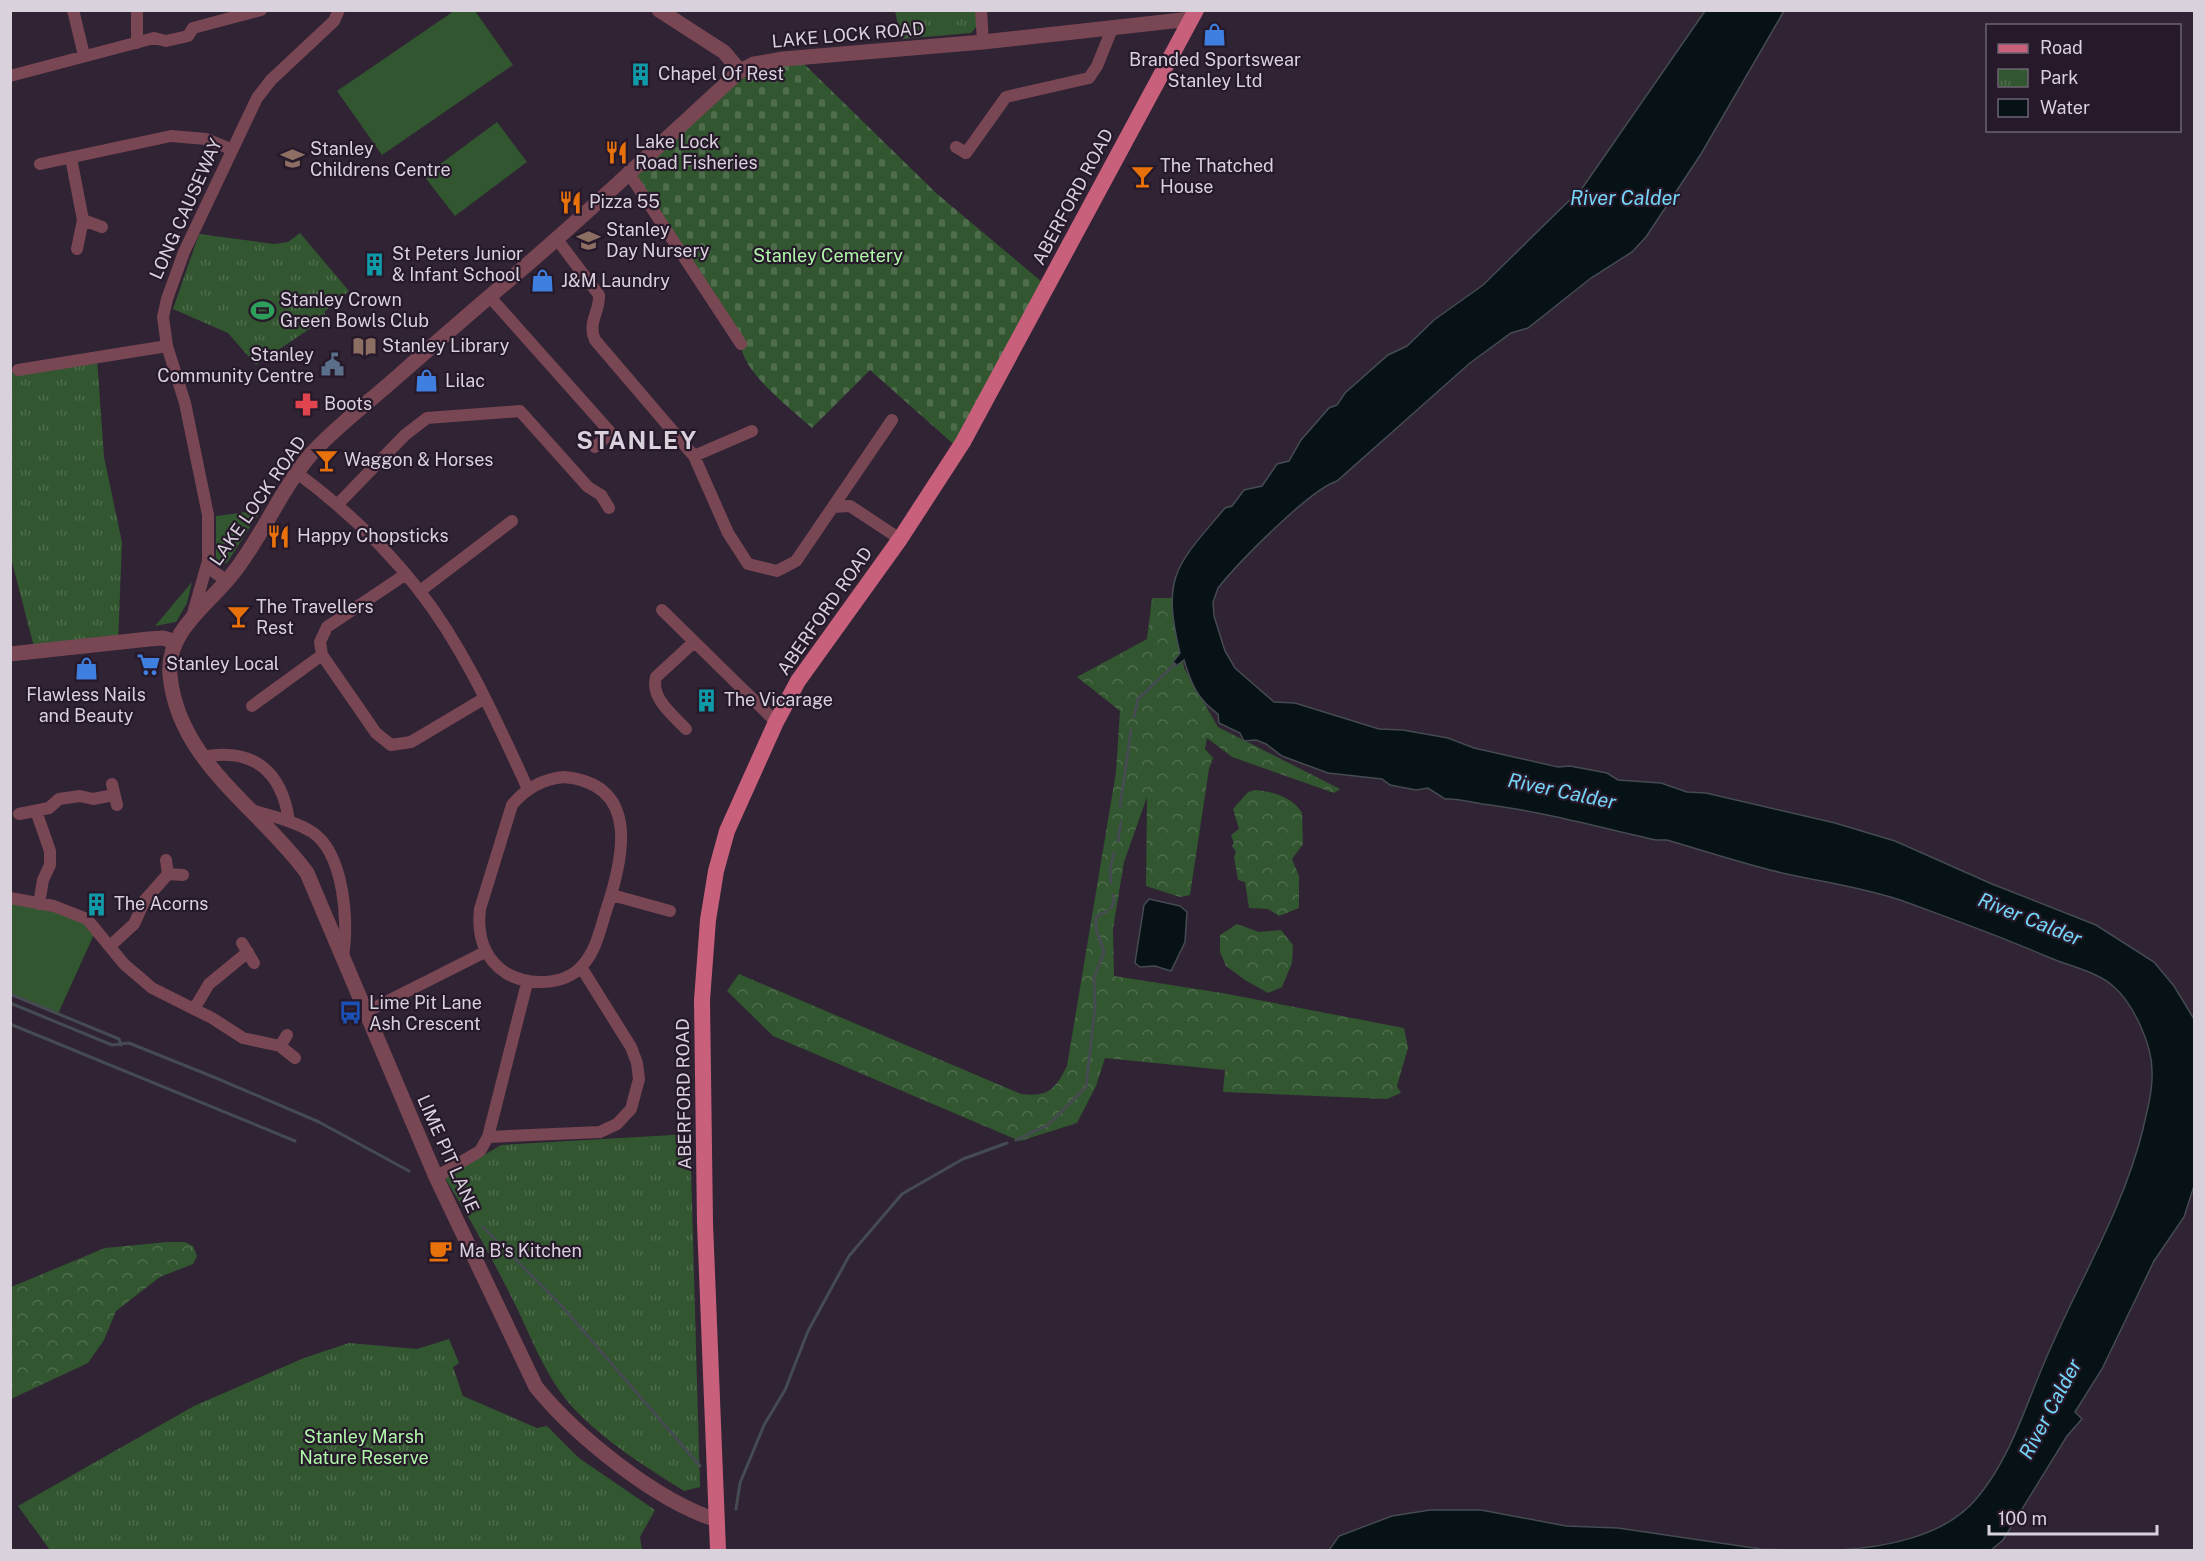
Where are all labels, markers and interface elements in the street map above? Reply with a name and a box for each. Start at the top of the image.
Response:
street label: LAKE LOCK ROAD [771,17,925,52]
shop icon: Branded Sportswear Stanley Ltd [1202,21,1228,47]
legend [1986,24,2181,132]
text: Road [2040,37,2083,58]
place label: Branded Sportswear Stanley Ltd [1129,49,1301,91]
building icon: Chapel Of Rest [627,61,653,87]
place label: Chapel Of Rest [658,63,784,84]
text: Park [2040,67,2078,88]
text: Water [2040,97,2090,118]
street label: ABERFORD ROAD [1028,125,1117,268]
place label: Lake Lock Road Fisheries [635,131,758,173]
street label: LONG CAUSEWAY [145,135,226,282]
place label: Stanley Childrens Centre [310,138,451,180]
restaurant icon: Lake Lock Road Fisheries [604,139,630,165]
school or university icon: Stanley Childrens Centre [279,146,305,172]
place label: The Thatched House [1160,155,1274,197]
bar icon: The Thatched House [1129,163,1155,189]
water label: River Calder [1570,186,1680,210]
restaurant icon: Pizza 55 [558,189,584,215]
place label: Pizza 55 [589,191,660,212]
place label: Stanley Day Nursery [606,219,710,261]
school or university icon: Stanley Day Nursery [575,227,601,253]
place label: St Peters Junior & Infant School [392,243,523,285]
park label: Stanley Cemetery [753,245,903,266]
building icon: St Peters Junior & Infant School [361,251,387,277]
shop icon: J&M Laundry [530,268,556,294]
place label: J&M Laundry [561,270,670,291]
place label: Stanley Crown Green Bowls Club [280,289,429,331]
sports icon: Stanley Crown Green Bowls Club [249,297,275,323]
library icon: Stanley Library [351,333,377,359]
place label: Stanley Library [382,335,510,356]
place label: Stanley Community Centre [157,344,314,386]
public building icon: Stanley Community Centre [319,352,345,378]
shop icon: Lilac [414,368,440,394]
place label: Lilac [445,370,485,391]
pharmacy icon: Boots [293,391,319,417]
place label: Boots [324,393,372,414]
district label: STANLEY [576,426,698,454]
street label: LAKE LOCK ROAD [205,432,310,570]
bar icon: Waggon & Horses [313,447,339,473]
place label: Waggon & Horses [344,449,493,470]
restaurant icon: Happy Chopsticks [266,523,292,549]
place label: Happy Chopsticks [297,525,449,546]
street label: ABERFORD ROAD [773,543,877,679]
place label: The Travellers Rest [256,596,374,638]
bar icon: The Travellers Rest [225,604,251,630]
supermarket icon: Stanley Local [135,651,161,677]
place label: Stanley Local [166,653,279,674]
shop icon: Flawless Nails and Beauty [73,656,99,682]
place label: Flawless Nails and Beauty [26,684,146,726]
building icon: The Vicarage [693,687,719,713]
place label: The Vicarage [724,689,833,710]
water label: River Calder [1506,768,1619,814]
water label: River Calder [1975,887,2086,951]
building icon: The Acorns [83,891,109,917]
place label: The Acorns [114,893,208,914]
place label: Lime Pit Lane Ash Crescent [369,992,482,1034]
bus stop icon: Lime Pit Lane Ash Crescent [338,1000,364,1026]
street label: ABERFORD ROAD [672,1018,695,1170]
street label: LIME PIT LANE [413,1092,484,1216]
cafe icon: Ma B's Kitchen [428,1238,454,1264]
place label: Ma B's Kitchen [459,1240,582,1261]
water label: River Calder [2014,1354,2087,1463]
park label: Stanley Marsh Nature Reserve [299,1426,429,1468]
scale bar [1989,1498,2157,1536]
text: 100 m [1998,1508,2047,1529]

